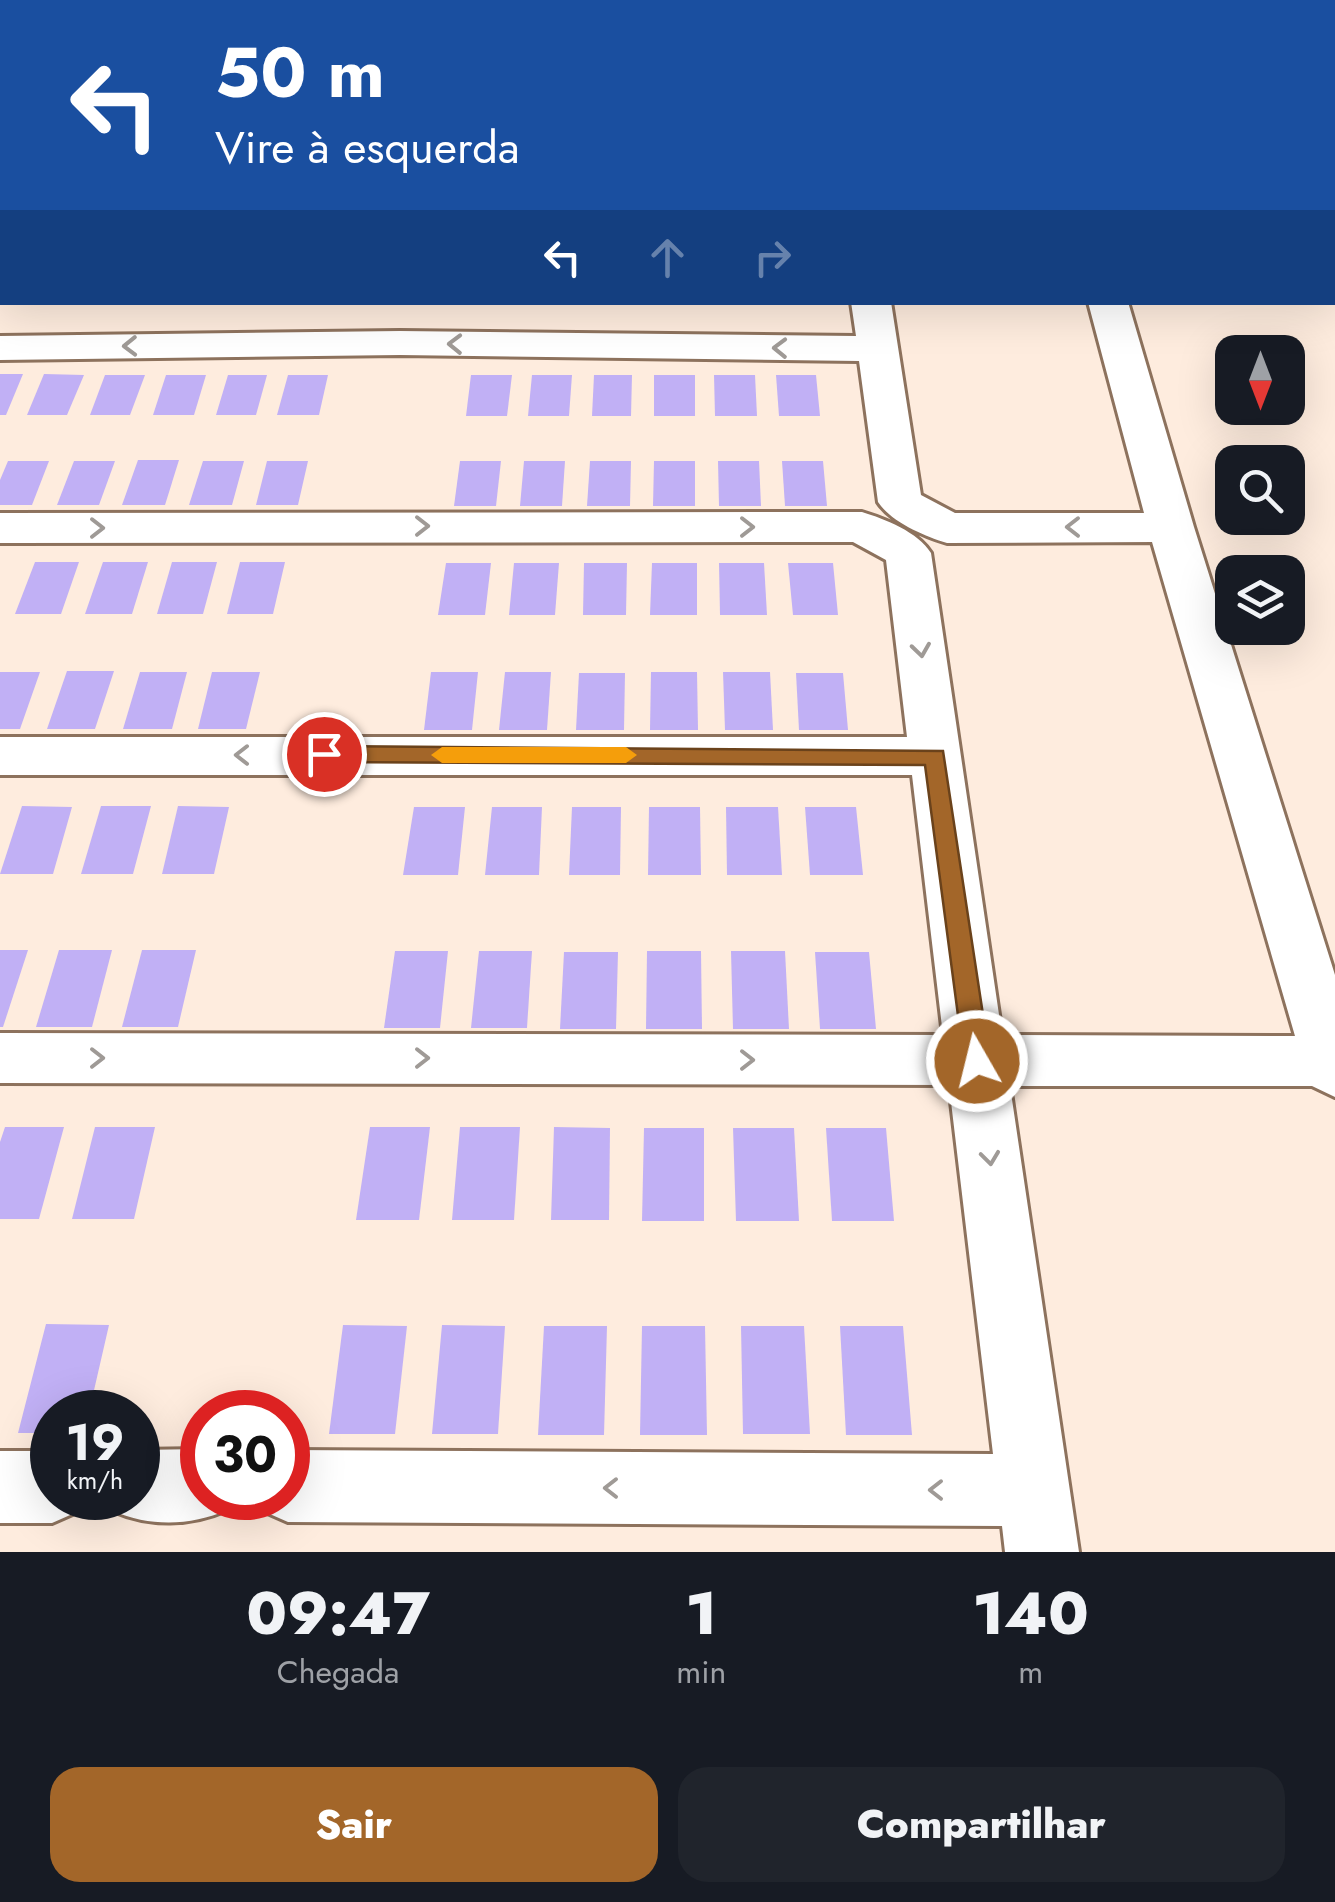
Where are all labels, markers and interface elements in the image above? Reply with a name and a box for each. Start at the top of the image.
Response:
text: 50 m [215,22,385,123]
icon: left [50,40,180,170]
text: Vire à esquerda [215,115,520,180]
icon: left [535,230,590,285]
icon: ahead [640,230,695,285]
icon: right [745,230,800,285]
one-way arrow [446,333,462,355]
one-way arrow [121,335,136,357]
north arrow [1215,335,1305,425]
map controls [1215,335,1305,645]
one-way arrow [771,337,787,358]
button: search [1215,445,1305,535]
one-way arrow [416,515,431,537]
one-way arrow [740,516,756,538]
one-way arrow [1065,516,1080,538]
one-way arrow [90,517,106,539]
button: layers [1215,555,1305,645]
one-way arrow [909,641,930,658]
pin [282,712,367,797]
icon: arrive [297,727,352,782]
one-way arrow [234,744,250,766]
position arrow [925,1009,1029,1113]
one-way arrow [90,1047,106,1069]
one-way arrow [415,1047,431,1068]
one-way arrow [740,1049,756,1070]
one-way arrow [978,1149,999,1166]
speed limit sign: 30 [180,1390,310,1520]
text: 19 [66,1406,124,1479]
text: km/h [67,1462,123,1498]
one-way arrow [602,1477,618,1499]
one-way arrow [927,1479,942,1501]
text: 09:47 [246,1570,430,1657]
text: 1 [685,1570,717,1657]
text: 140 [972,1570,1089,1657]
text: Chegada [277,1649,399,1695]
text: min [676,1649,726,1695]
text: m [1018,1649,1043,1695]
button: Sair [50,1767,658,1882]
button: Compartilhar [678,1767,1285,1882]

